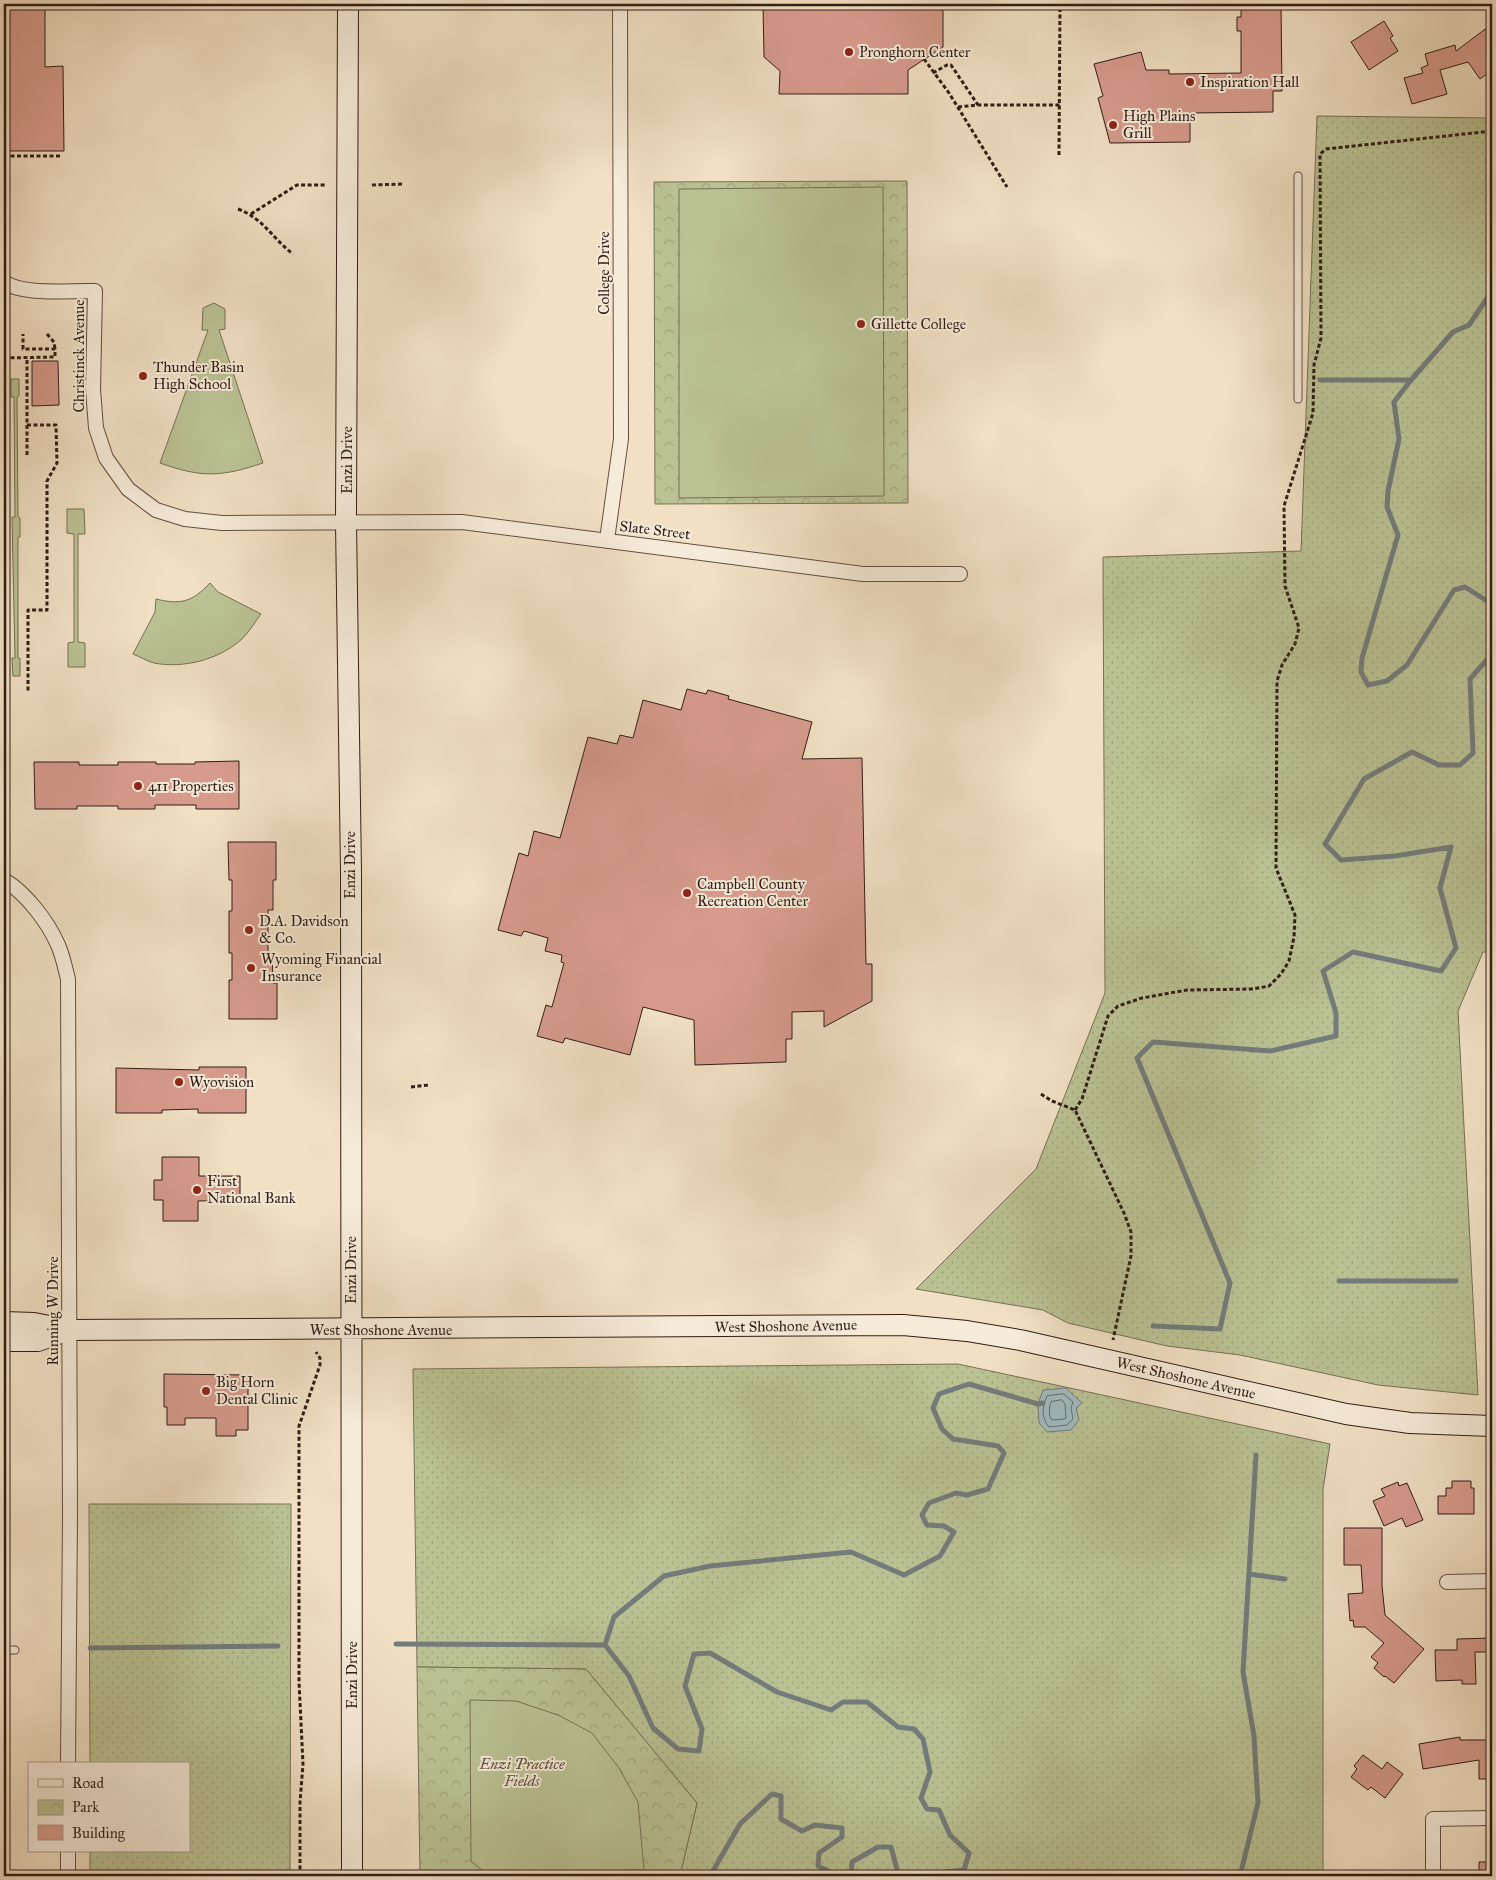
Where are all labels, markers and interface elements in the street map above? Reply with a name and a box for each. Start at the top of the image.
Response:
place label: Pronghorn Center [859,43,971,61]
marker: Pronghorn Center [843,46,855,58]
place label: Inspiration Hall [1200,73,1300,91]
marker: Inspiration Hall [1184,76,1196,88]
place label: High Plains Grill [1123,107,1195,142]
marker: High Plains Grill [1107,119,1119,131]
street label: College Drive [595,231,613,315]
street label: Christinck Avenue [70,300,88,412]
place label: Gillette College [871,315,966,333]
marker: Gillette College [855,318,867,330]
place label: Thunder Basin High School [153,358,244,393]
marker: Thunder Basin High School [137,370,149,382]
street label: Enzi Drive [338,426,356,494]
street label: Slate Street [619,517,692,543]
place label: 411 Properties [148,777,234,795]
marker: 411 Properties [132,780,144,792]
street label: Enzi Drive [341,831,359,899]
place label: Campbell County Recreation Center [697,875,809,910]
marker: Campbell County Recreation Center [681,887,693,899]
place label: D.A. Davidson & Co. [259,912,349,947]
marker: D.A. Davidson & Co. [243,924,255,936]
place label: Wyoming Financial Insurance [261,950,383,985]
marker: Wyoming Financial Insurance [245,962,257,974]
place label: Wyovision [189,1073,254,1091]
marker: Wyovision [173,1076,185,1088]
place label: First National Bank [207,1172,296,1207]
marker: First National Bank [191,1184,203,1196]
street label: Enzi Drive [342,1236,360,1304]
street label: Running W Drive [44,1256,62,1366]
street label: West Shoshone Avenue [715,1316,857,1336]
street label: West Shoshone Avenue [310,1321,452,1339]
street label: West Shoshone Avenue [1115,1353,1257,1403]
place label: Big Horn Dental Clinic [216,1373,298,1408]
marker: Big Horn Dental Clinic [200,1385,212,1397]
street label: Enzi Drive [343,1641,361,1709]
park label: Enzi Practice Fields [478,1755,565,1790]
legend [28,1762,190,1852]
text: Road [72,1774,104,1792]
text: Park [72,1798,99,1816]
text: Building [72,1824,126,1842]

